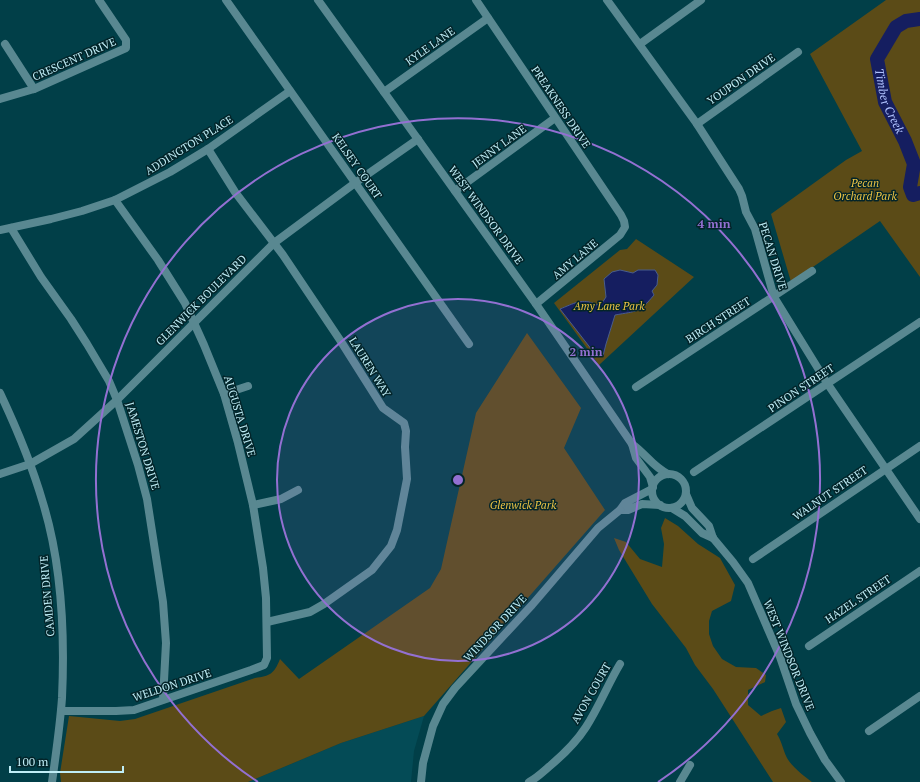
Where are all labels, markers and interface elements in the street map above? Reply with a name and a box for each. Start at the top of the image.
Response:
street label: KYLE LANE [403,24,457,68]
street label: CRESCENT DRIVE [30,34,118,84]
street label: YOUPON DRIVE [704,50,778,108]
street label: PREAKNESS DRIVE [528,63,594,151]
water label: Timber Creek [872,67,908,136]
street label: ADDINGTON PLACE [142,112,236,178]
street label: JENNY LANE [469,122,529,170]
street label: KELSEY COURT [329,130,385,202]
street label: WEST WINDSOR DRIVE [446,163,526,267]
park label: Pecan Orchard Park [833,176,897,203]
text: 4 min [698,216,731,231]
street label: PECAN DRIVE [756,220,790,292]
street label: AMY LANE [550,236,600,282]
street label: GLENWICK BOULEVARD [153,252,249,348]
street label: BIRCH STREET [683,294,753,346]
park label: Amy Lane Park [573,299,645,313]
street label: LAUREN WAY [346,334,394,400]
text: 2 min [570,344,603,359]
street label: PINON STREET [765,361,837,415]
street label: AUGUSTA DRIVE [221,374,259,458]
street label: JAMESTON DRIVE [123,400,163,492]
street label: WALNUT STREET [790,463,870,523]
centre of rings [451,473,465,487]
park label: Glenwick Park [490,498,557,512]
street label: CAMDEN DRIVE [36,555,58,637]
street label: HAZEL STREET [822,572,894,626]
street label: WINDSOR DRIVE [460,592,530,664]
street label: WEST WINDSOR DRIVE [760,598,818,712]
street label: AVON COURT [568,660,614,726]
street label: WELDON DRIVE [131,666,213,704]
scale bar [10,748,123,774]
text: 100 m [16,754,49,769]

